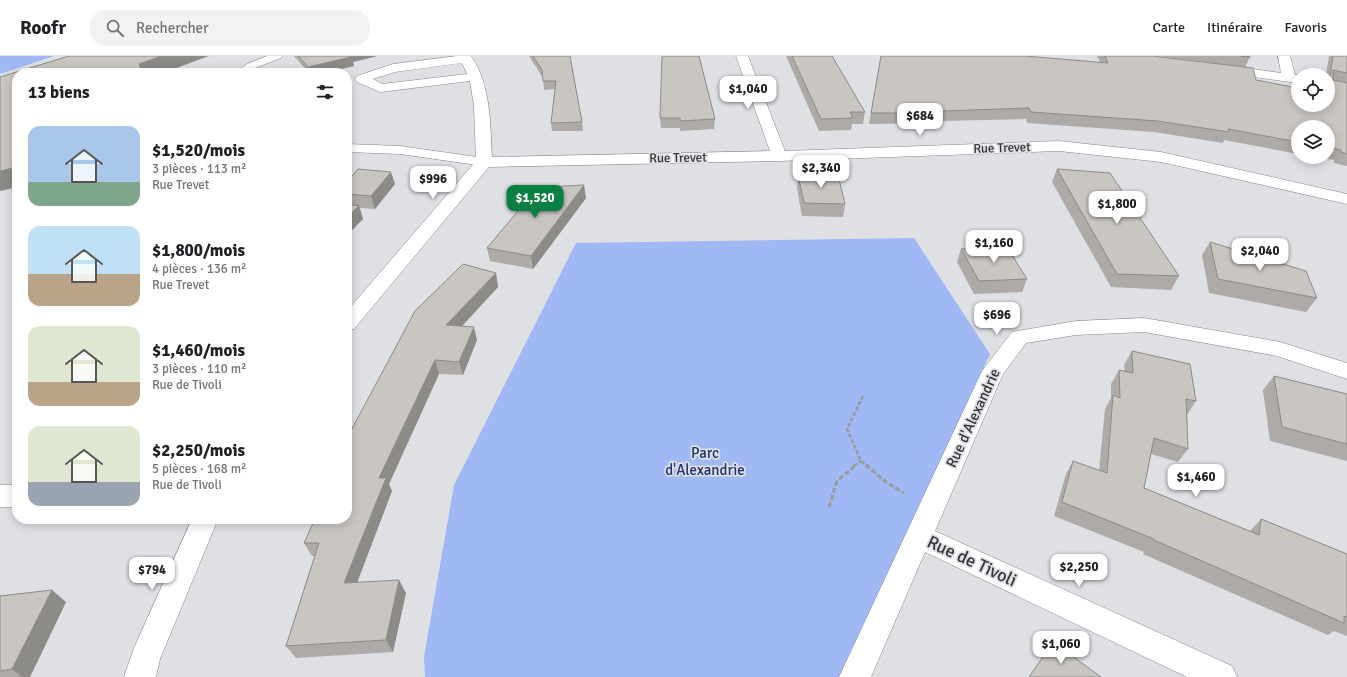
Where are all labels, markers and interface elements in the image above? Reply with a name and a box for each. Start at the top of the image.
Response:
search box [90,10,370,46]
text: Roofr [20,16,66,40]
icon: search [104,17,126,39]
text: Rechercher [136,19,209,37]
text: Carte [1152,19,1185,36]
text: Itinéraire [1207,19,1263,36]
text: Favoris [1285,19,1327,36]
map controls [1291,68,1335,164]
button: locate [1291,68,1335,112]
pin: $1,040 [715,76,781,110]
icon: filters [314,81,336,103]
text: $1,040 [729,81,767,97]
text: 13 biens [28,82,90,103]
pin: $684 [896,103,944,137]
text: $684 [906,108,934,124]
button: layers [1291,120,1335,164]
street label: Rue Trevet [973,139,1031,157]
text: $1,520/mois [152,140,245,161]
icon: home [60,142,108,190]
street label: Rue Trevet [649,149,707,166]
pin: $2,340 [788,155,854,189]
text: $2,340 [802,160,840,176]
text: 3 pièces · 113 m² [152,161,246,177]
pin: $996 [409,166,457,200]
text: $996 [419,171,447,187]
text: Rue Trevet [152,177,209,193]
pin: $1,520 [502,185,568,219]
text: $1,520 [516,190,554,206]
pin: $1,800 [1084,191,1150,225]
text: $1,800 [1098,196,1136,212]
pin: $1,160 [961,230,1027,264]
text: $1,160 [975,235,1013,251]
pin: $2,040 [1227,238,1293,272]
text: $1,800/mois [152,240,245,261]
icon: home [60,242,108,290]
text: $2,040 [1241,243,1279,259]
text: 4 pièces · 136 m² [152,261,246,277]
text: Rue Trevet [152,277,209,293]
pin: $696 [973,302,1021,336]
text: $696 [983,307,1011,323]
text: $1,460/mois [152,340,245,361]
icon: home [60,342,108,390]
text: 3 pièces · 110 m² [152,361,246,377]
street label: Rue d'Alexandrie [942,366,1004,470]
text: Rue de Tivoli [152,377,222,393]
text: $2,250/mois [152,440,245,461]
icon: home [60,442,108,490]
park label: Parc d'Alexandrie [665,444,745,479]
text: 5 pièces · 168 m² [152,461,246,477]
pin: $1,460 [1163,464,1229,498]
text: $1,460 [1177,469,1215,485]
text: Rue de Tivoli [152,477,222,493]
street label: Rue de Tivoli [924,531,1020,591]
pin: $2,250 [1046,554,1112,588]
pin: $794 [128,557,176,591]
text: $2,250 [1060,559,1098,575]
text: $794 [138,562,166,578]
pin: $1,060 [1028,631,1094,665]
text: $1,060 [1042,636,1080,652]

